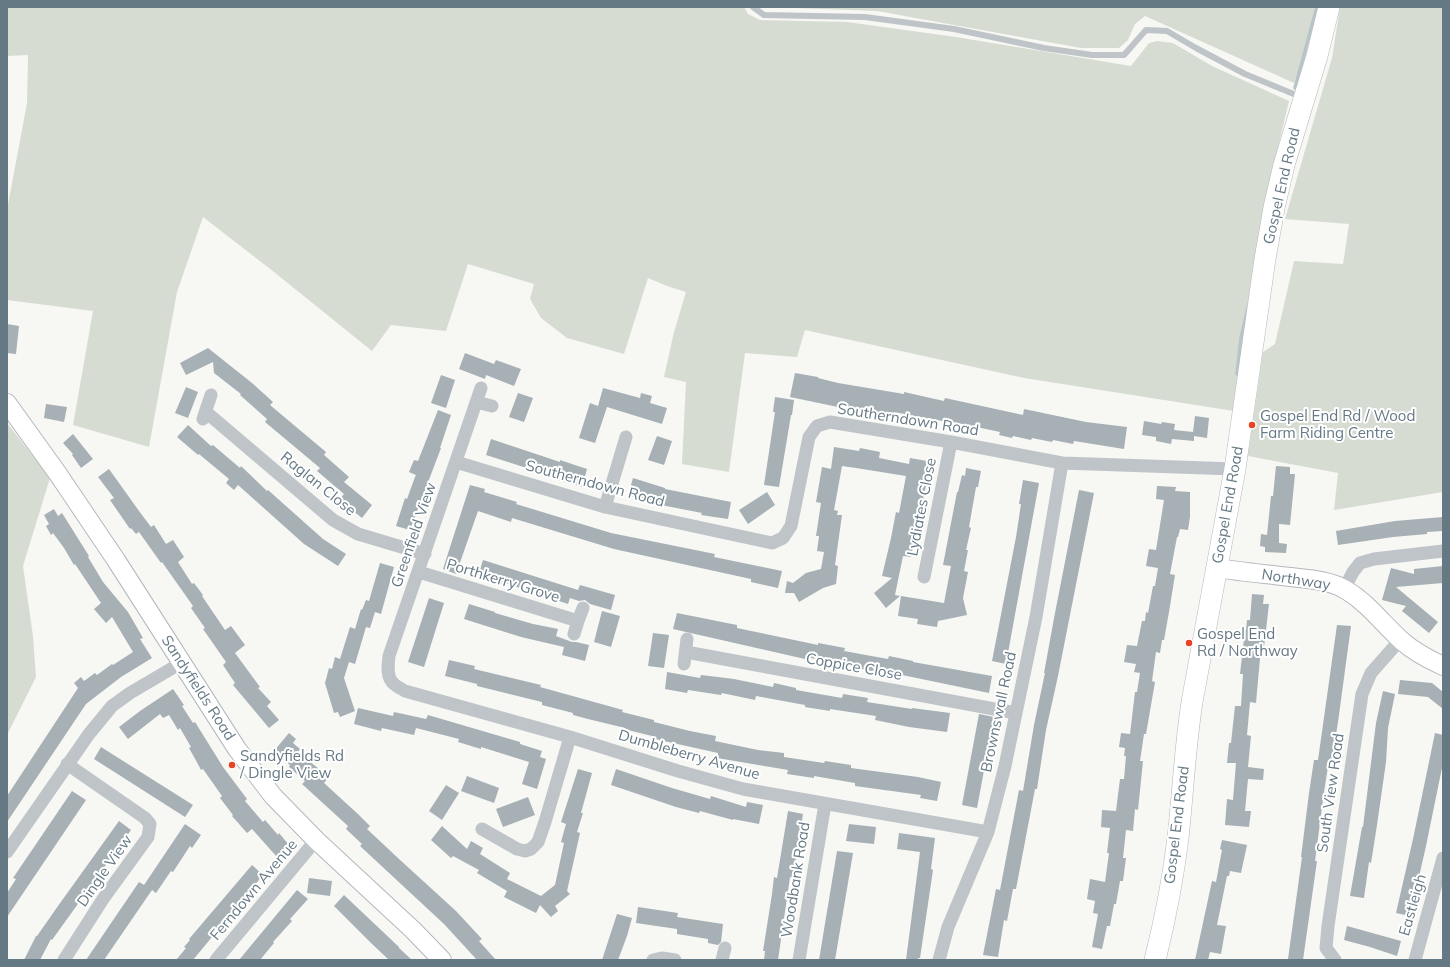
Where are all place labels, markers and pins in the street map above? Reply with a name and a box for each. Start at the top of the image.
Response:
place label: Gospel End Rd / Wood Farm Riding Centre [1260,407,1415,442]
marker: Gospel End Rd / Wood Farm Riding Centre [1247,420,1257,430]
place label: Gospel End Rd / Northway [1197,625,1298,660]
marker: Gospel End Rd / Northway [1184,638,1194,648]
place label: Sandyfields Rd / Dingle View [240,747,344,782]
marker: Sandyfields Rd / Dingle View [227,760,237,770]

